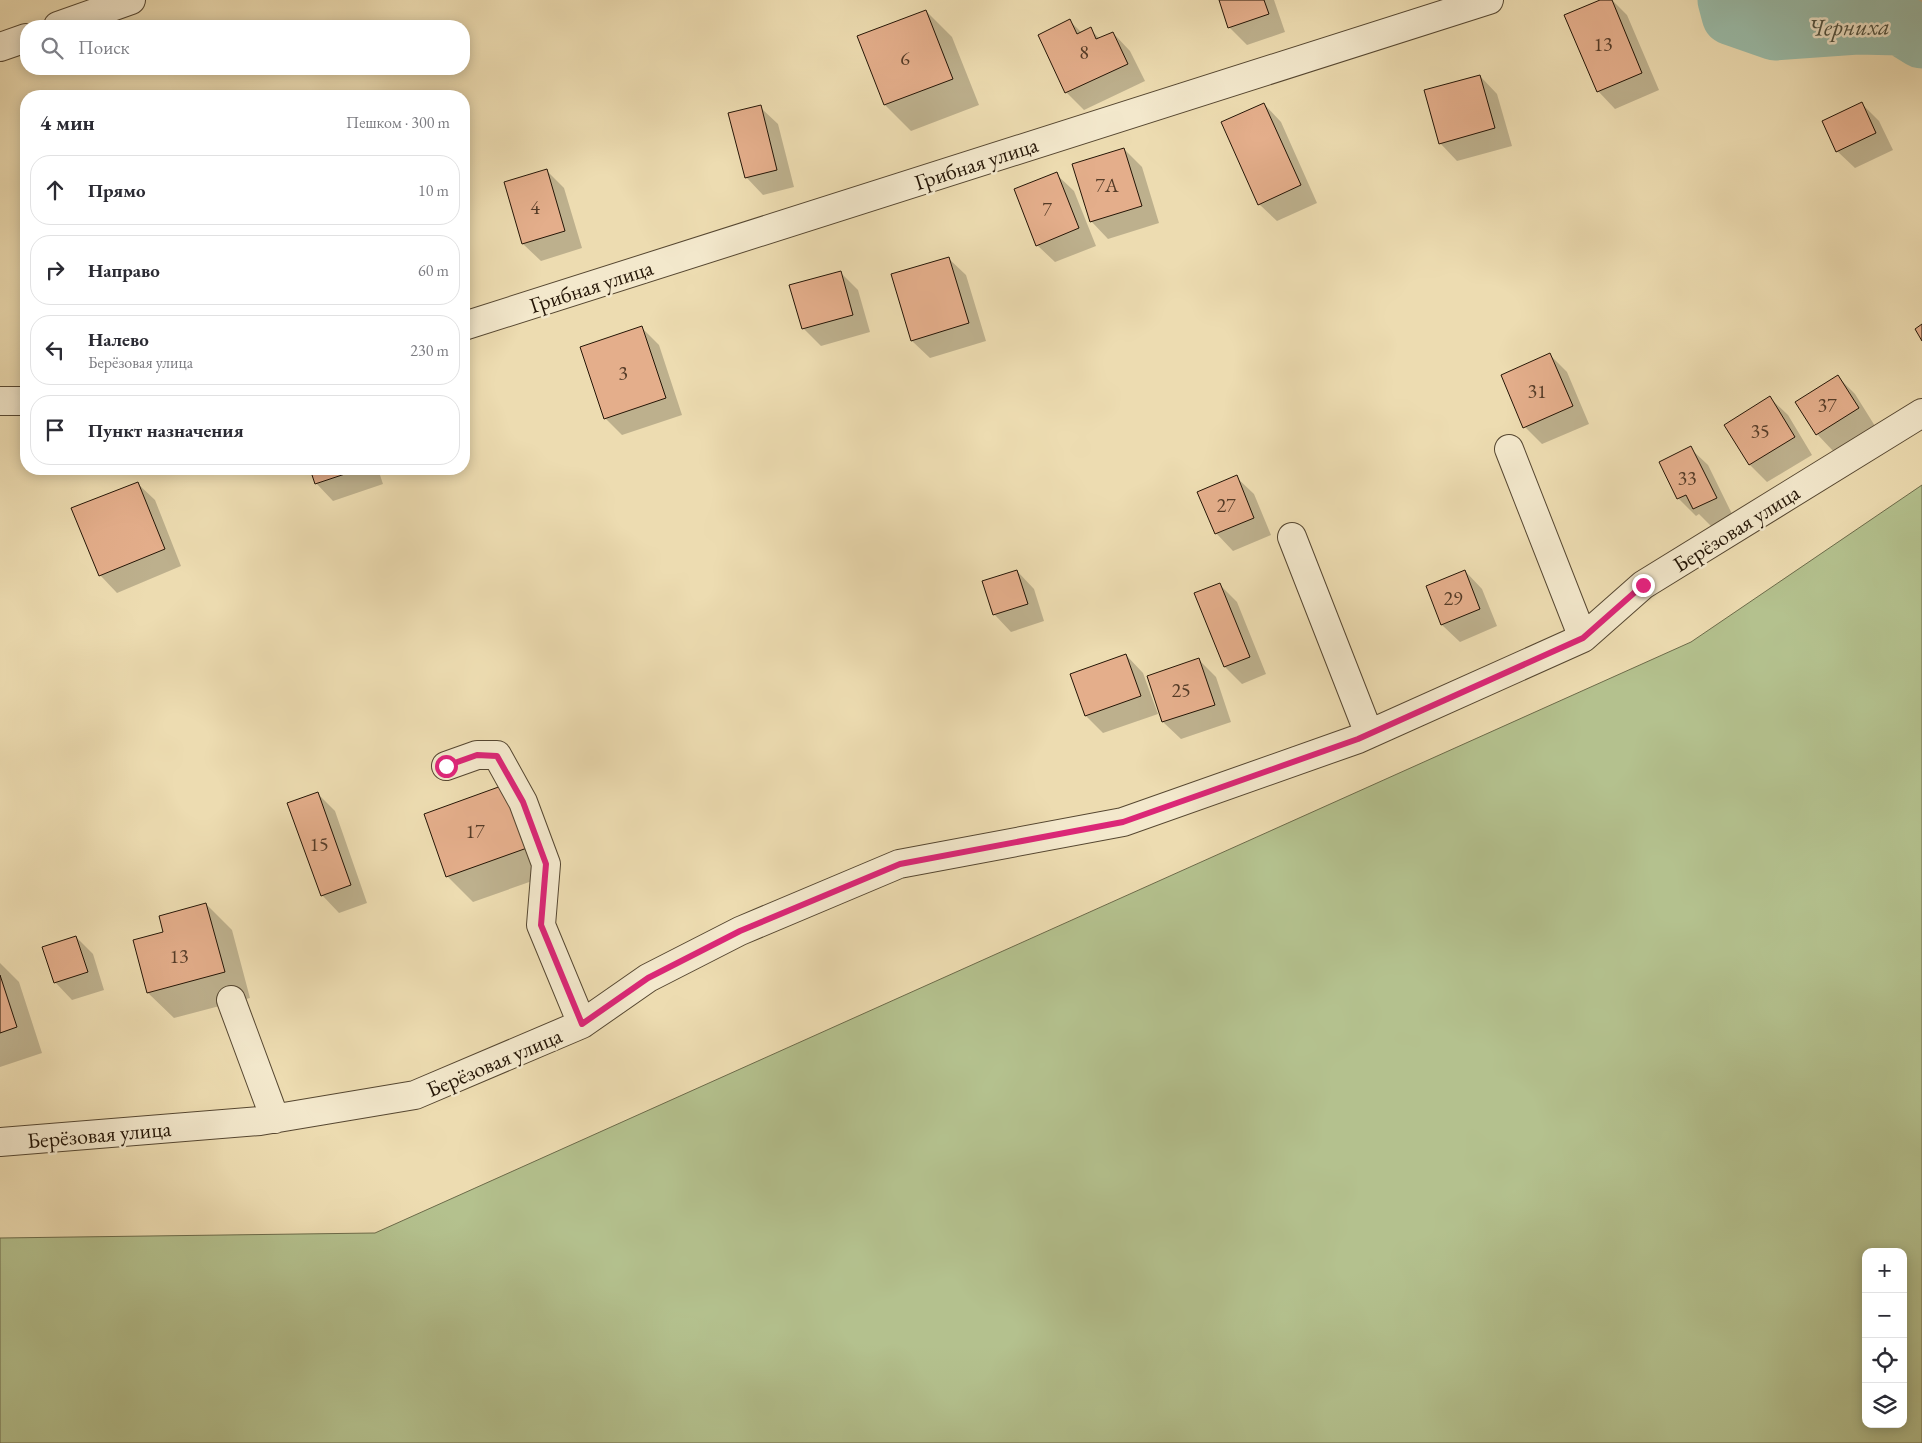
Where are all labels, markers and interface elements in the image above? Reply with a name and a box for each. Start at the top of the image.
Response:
water label: Черниха [1808,10,1890,43]
search box [20,20,470,75]
house number: 13 [1593,31,1613,57]
icon: search [38,34,66,62]
text: Поиск [78,35,130,60]
house number: 8 [1079,39,1089,65]
house number: 6 [900,45,910,71]
text: 4 мин [40,109,95,136]
text: Пешком · 300 m [346,112,450,133]
street label: Грибная улица [911,130,1042,197]
house number: 7А [1095,172,1119,198]
icon: ahead [41,176,69,204]
text: Прямо [88,178,146,203]
text: 10 m [418,180,449,201]
house number: 4 [530,194,540,220]
house number: 7 [1042,196,1052,222]
street label: Грибная улица [526,253,657,320]
icon: right [41,256,69,284]
text: Направо [88,258,160,283]
text: 60 m [418,260,449,281]
text: Налево [88,327,149,352]
icon: left [41,336,69,364]
text: 230 m [410,340,449,361]
text: Берёзовая улица [88,352,193,373]
house number: 3 [618,360,628,386]
house number: 31 [1527,378,1547,404]
house number: 37 [1817,392,1837,418]
icon: arrive [41,416,69,444]
text: Пункт назначения [88,418,244,443]
house number: 35 [1750,418,1770,444]
house number: 33 [1677,465,1697,491]
street label: Берёзовая улица [1667,478,1805,579]
house number: 27 [1216,492,1236,518]
route end [1632,574,1655,597]
house number: 29 [1443,585,1463,611]
house number: 25 [1171,677,1191,703]
route start [435,755,458,778]
house number: 17 [465,818,485,844]
house number: 15 [309,831,329,857]
house number: 13 [169,943,189,969]
street label: Берёзовая улица [422,1021,567,1104]
street label: Берёзовая улица [26,1114,173,1155]
map controls [1862,1248,1907,1428]
button: + [1862,1248,1907,1293]
button: − [1862,1293,1907,1338]
button: locate [1862,1338,1907,1383]
button: layers [1862,1383,1907,1428]

